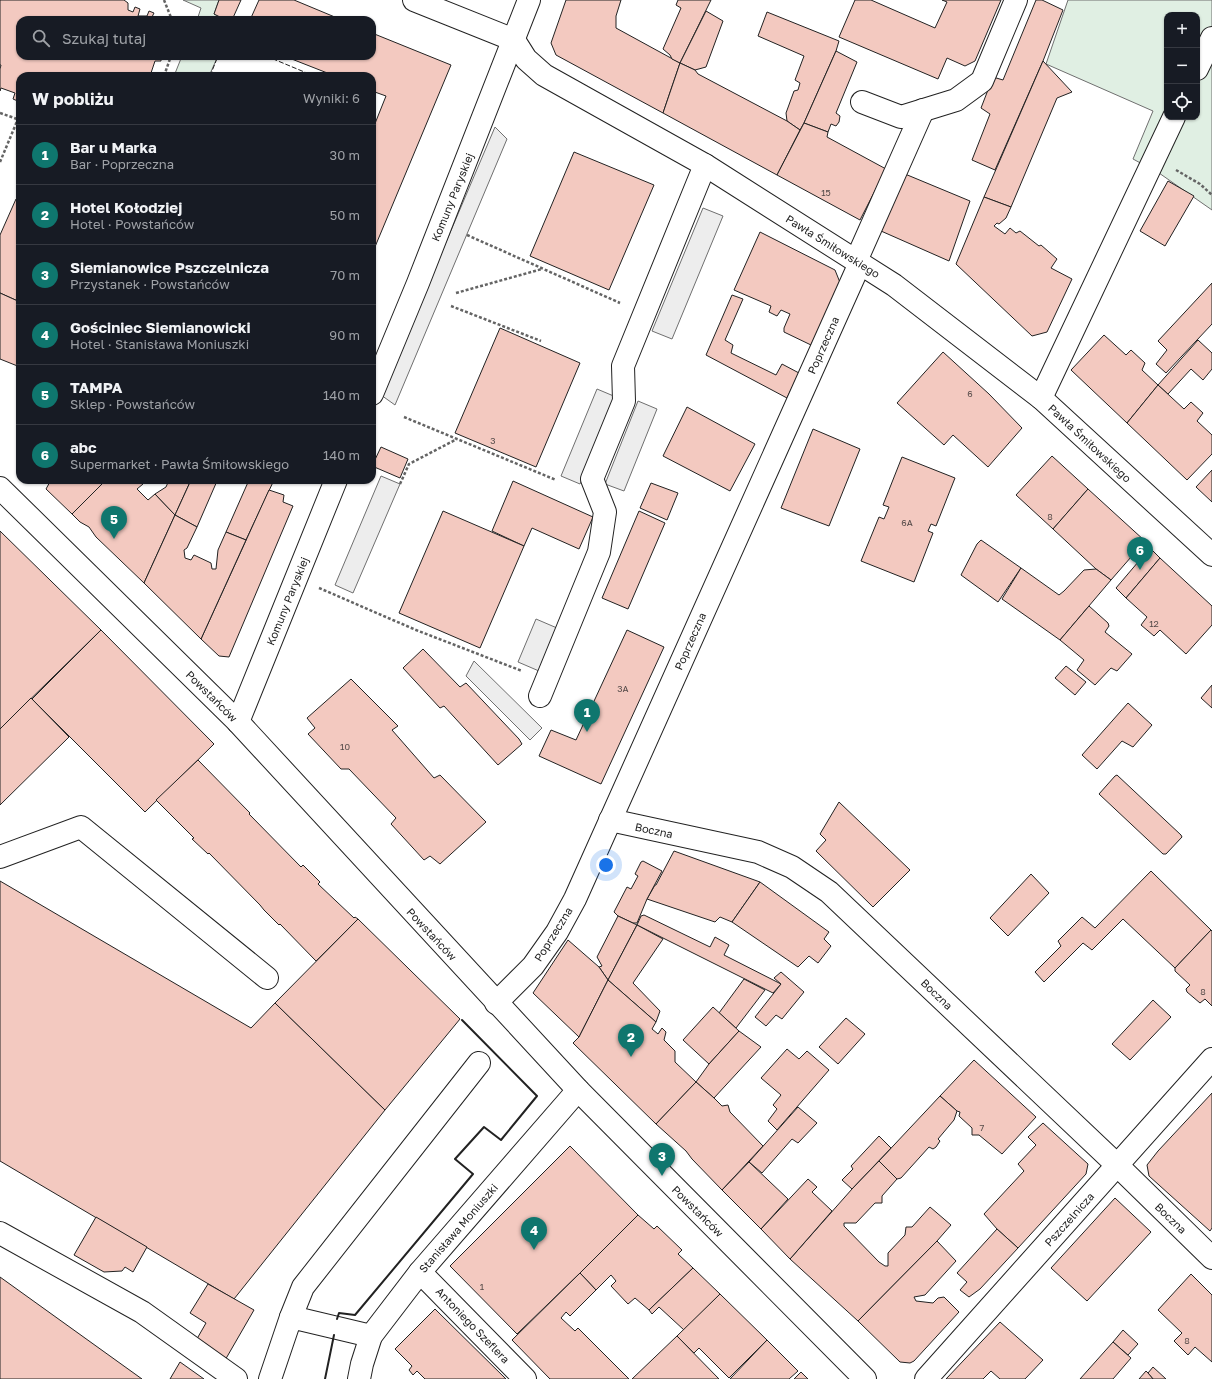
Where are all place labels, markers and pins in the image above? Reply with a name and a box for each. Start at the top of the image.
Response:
pin: 5 [101,506,127,539]
pin: 6 [1127,537,1153,570]
pin: 1 [574,699,600,732]
pin: 2 [618,1024,644,1057]
pin: 3 [649,1143,675,1176]
pin: 4 [521,1217,547,1250]

